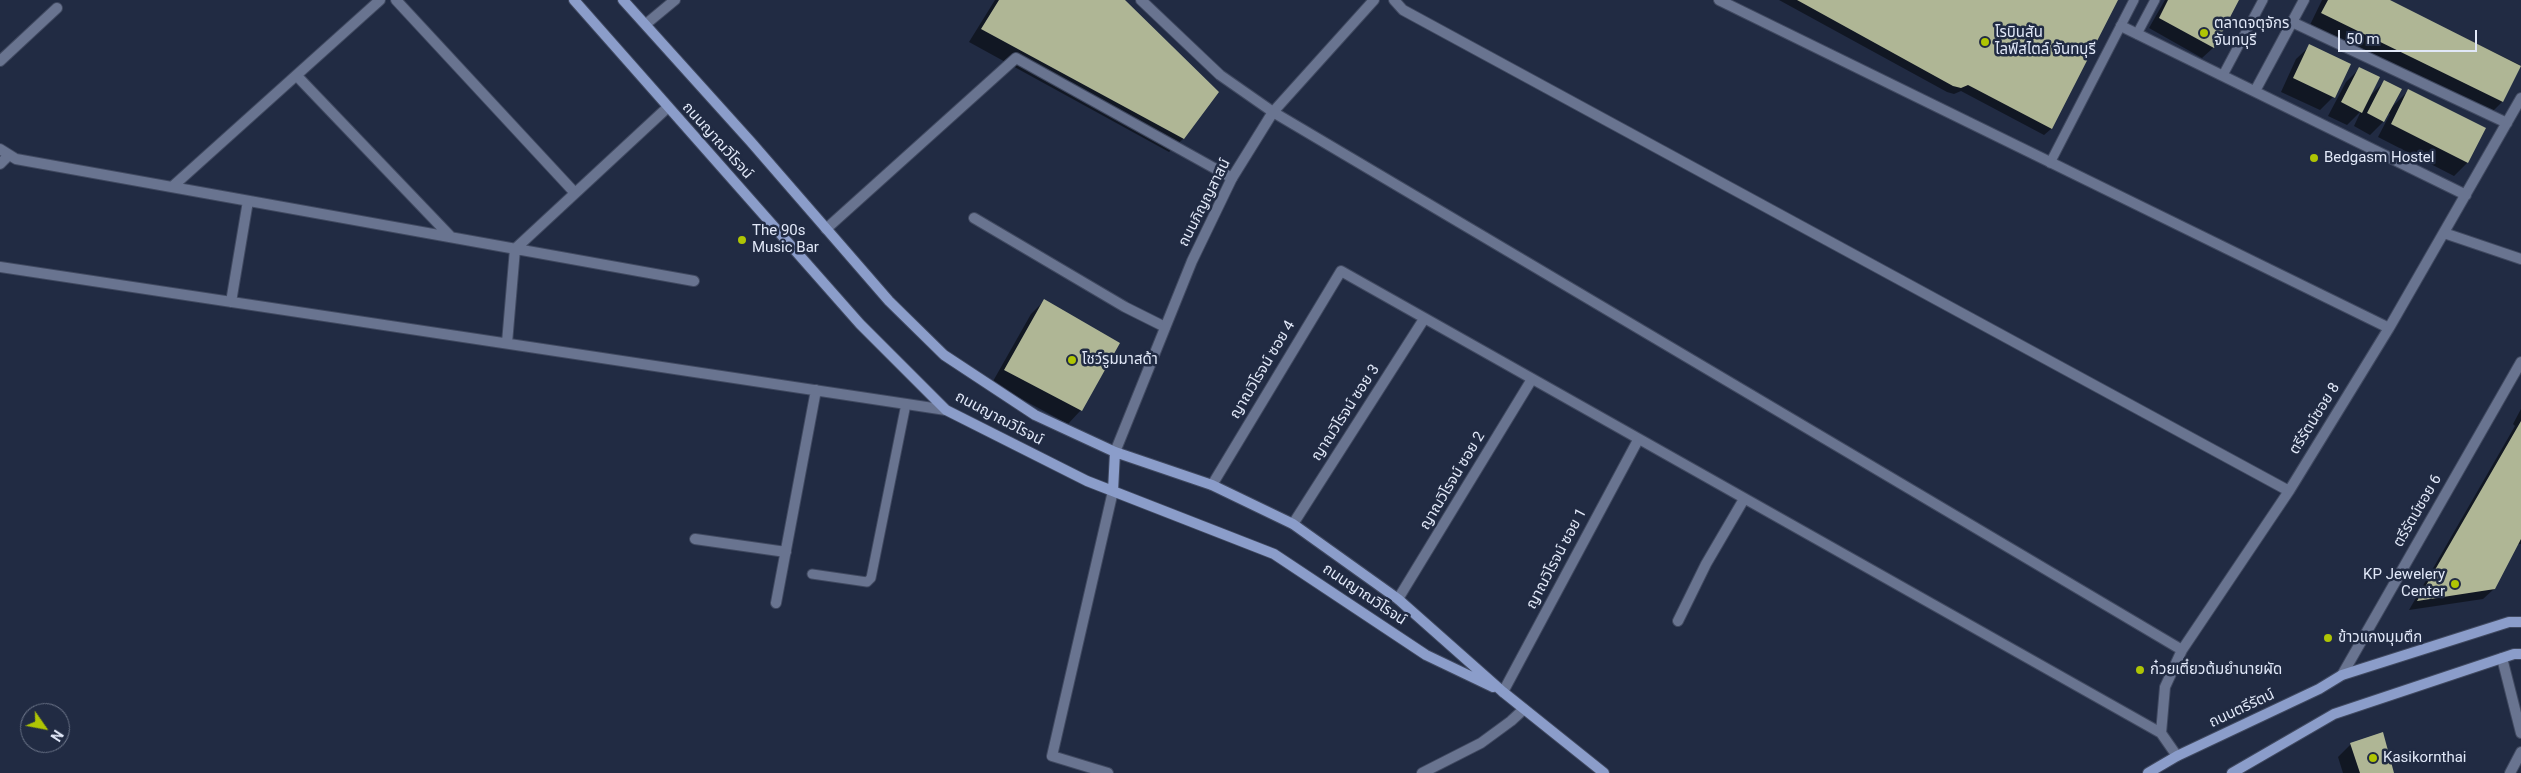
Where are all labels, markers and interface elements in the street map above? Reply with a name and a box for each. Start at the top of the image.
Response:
place label: ตลาดจตุจักร จันทบุรี [2214,15,2289,50]
scale bar [2341,20,2480,52]
place label: โรบินสัน ไลฟ์สไตล์ จันทบุรี [1995,24,2096,59]
marker: ตลาดจตุจักร จันทบุรี [2198,27,2210,39]
text: 50 m [2346,30,2380,48]
marker: โรบินสัน ไลฟ์สไตล์ จันทบุรี [1979,36,1991,48]
street label: ถนนญาณวิโรจน์ [678,99,756,183]
place label: Bedgasm Hostel [2324,149,2434,167]
marker: Bedgasm Hostel [2308,152,2320,164]
street label: ถนนภิญญสาสน์ [1175,156,1235,250]
place label: The 90s Music Bar [752,222,819,257]
marker: The 90s Music Bar [736,234,748,246]
street label: ญาณวิโรจน์ ซอย 4 [1227,318,1299,422]
place label: โชว์รูมมาสด้า [1082,351,1158,369]
marker: โชว์รูมมาสด้า [1066,354,1078,366]
street label: ญาณวิโรจน์ ซอย 3 [1308,361,1384,465]
street label: ตรีรัตน์ซอย 8 [2286,380,2344,458]
street label: ถนนญาณวิโรจน์ [952,388,1046,450]
street label: ญาณวิโรจน์ ซอย 2 [1417,429,1489,533]
street label: ตรีรัตน์ซอย 6 [2390,471,2446,551]
street label: ญาณวิโรจน์ ซอย 1 [1523,506,1591,612]
street label: ถนนญาณวิโรจน์ [1319,560,1409,630]
place label: KP Jewelery Center [2363,566,2445,601]
marker: KP Jewelery Center [2449,578,2461,590]
place label: ข้าวแกงมุมตึก [2338,629,2422,647]
marker: ข้าวแกงมุมตึก [2322,632,2334,644]
place label: ก๋วยเตี๋ยวต้มยำนายผัด [2150,661,2282,679]
marker: ก๋วยเตี๋ยวต้มยำนายผัด [2134,664,2146,676]
street label: ถนนตรีรัตน์ [2206,686,2278,732]
north arrow [20,703,70,753]
text: N [47,727,66,744]
place label: Kasikornthai [2383,749,2466,767]
marker: Kasikornthai [2367,752,2379,764]

